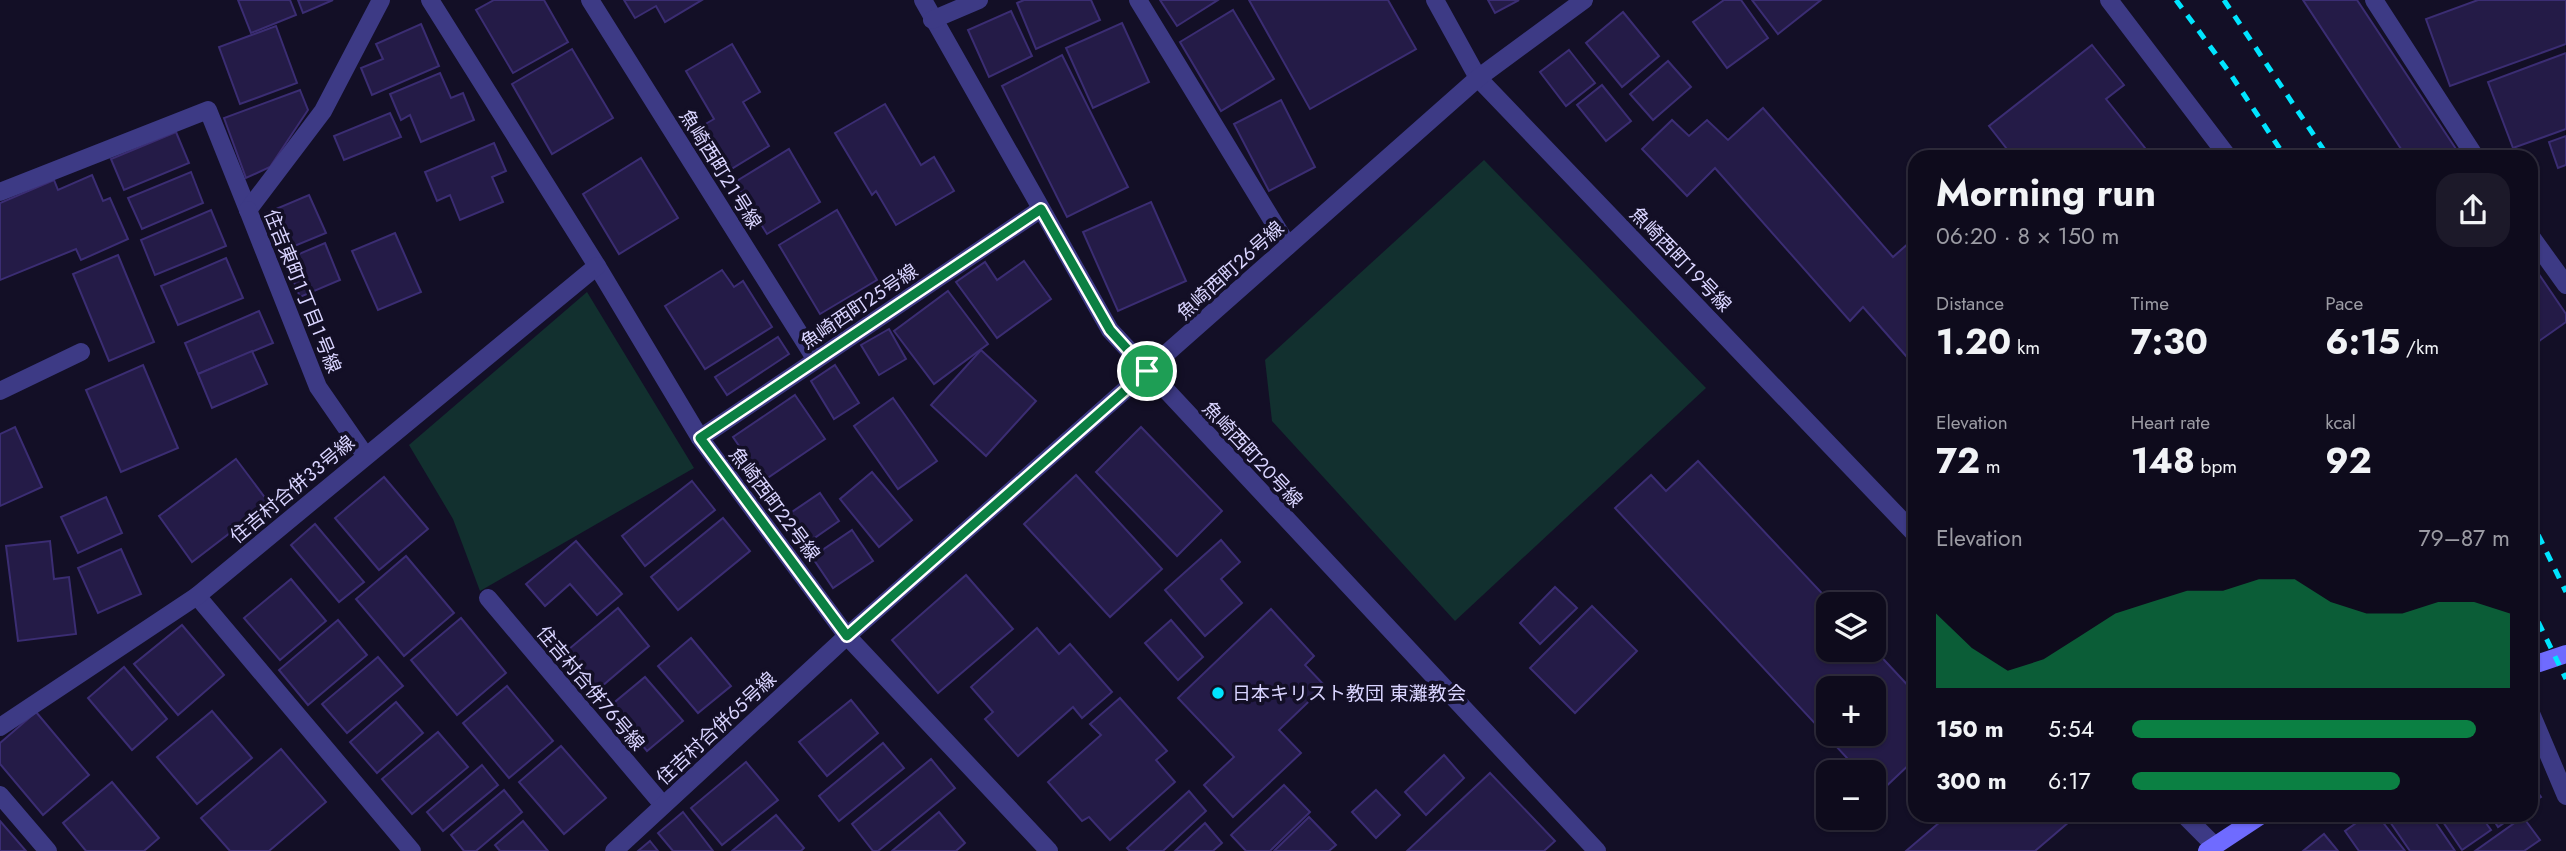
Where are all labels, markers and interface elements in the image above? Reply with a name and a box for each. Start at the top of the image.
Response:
street label: 魚崎西町２１号線 [673,104,768,234]
text: Morning run [1936,165,2156,220]
button: share [2436,173,2510,247]
street label: 魚崎西町１９号線 [1624,201,1738,318]
street label: 住吉東町１丁目１号線 [257,205,348,377]
street label: 魚崎西町２６号線 [1171,215,1290,326]
text: 06:20 · 8 × 150 m [1936,219,2120,253]
street label: 魚崎西町２５号線 [795,257,923,356]
text: Distance [1936,290,2004,317]
text: Time [2131,290,2169,317]
text: Pace [2325,290,2363,317]
text: 1.20 [1936,317,2011,367]
text: 7:30 [2131,317,2208,367]
text: 6:15 [2325,317,2400,367]
text: km [2011,334,2040,361]
text: /km [2400,334,2439,361]
pin [1117,341,1177,401]
icon: arrive [1128,352,1166,390]
street label: 魚崎西町２０号線 [1196,395,1309,513]
text: Elevation [1936,409,2008,436]
text: Heart rate [2131,409,2210,436]
text: kcal [2325,409,2356,436]
street label: 住吉村合併３３号線 [224,429,360,550]
text: 72 [1936,436,1980,486]
text: 148 [2131,436,2195,486]
text: 92 [2325,436,2372,486]
street label: 魚崎西町２２号線 [723,442,826,567]
text: m [1980,453,2001,480]
text: bpm [2195,453,2237,480]
text: Elevation [1936,521,2023,555]
text: 79–87 m [2419,521,2510,555]
map controls [1816,592,1886,830]
button: layers [1816,592,1886,662]
street label: 住吉村合併７６号線 [530,620,651,756]
street label: 住吉村合併６５号線 [650,666,782,791]
button: + [1816,676,1886,746]
place label: 日本キリスト教団 東灘教会 [1232,680,1466,707]
marker: 日本キリスト教団 東灘教会 [1210,685,1226,701]
text: 150 m [1936,712,2004,746]
text: 5:54 [2048,712,2094,746]
button: − [1816,760,1886,830]
text: 300 m [1936,764,2007,798]
text: 6:17 [2048,764,2091,798]

